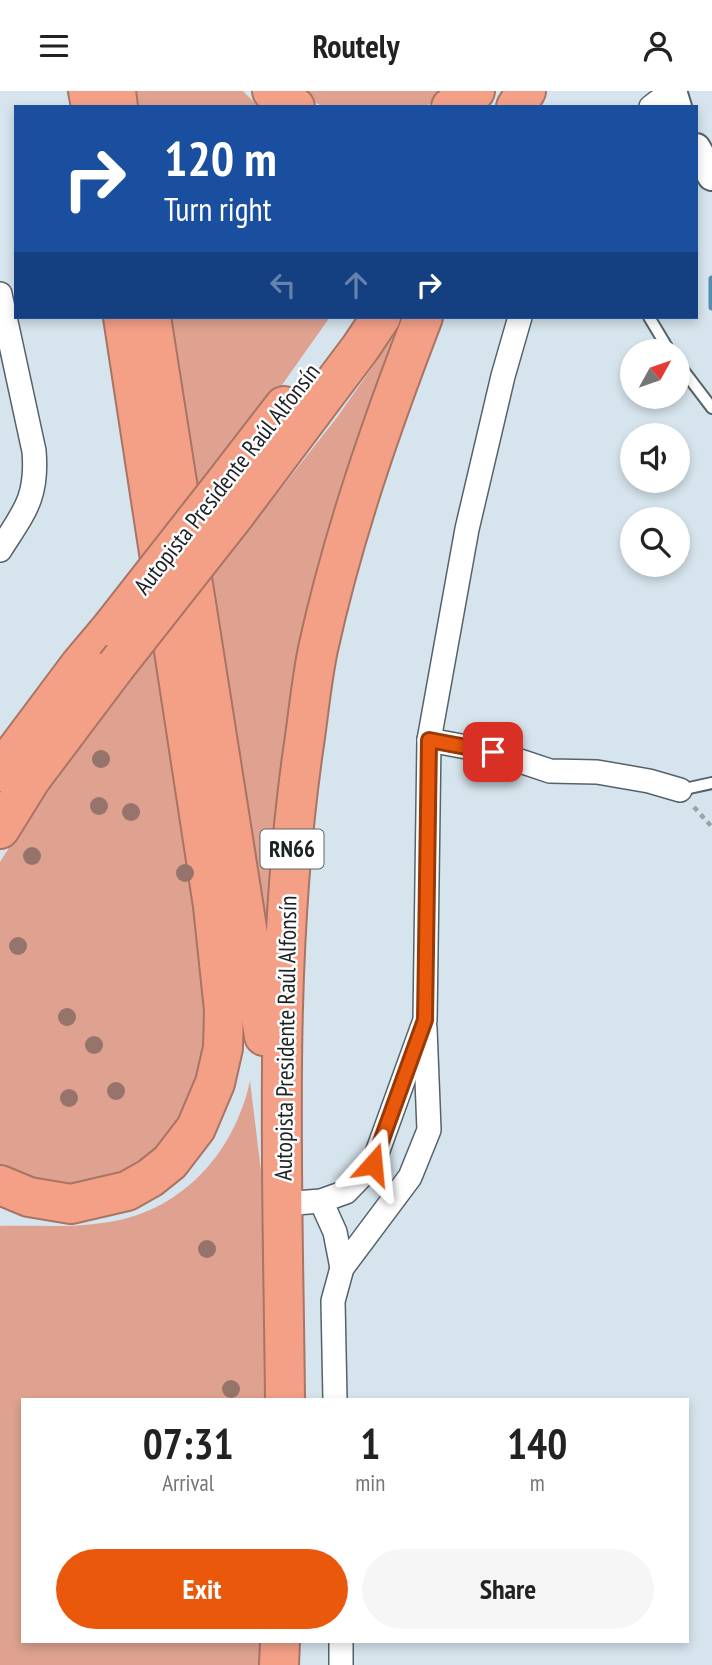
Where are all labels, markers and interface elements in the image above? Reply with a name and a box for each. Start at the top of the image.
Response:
text: Routely [313,25,399,67]
icon: menu [35,27,73,65]
icon: person [639,27,677,65]
text: 120 m [164,126,277,190]
icon: right [49,133,140,224]
text: Turn right [164,188,272,230]
icon: left [264,266,302,304]
icon: ahead [337,266,375,304]
icon: right [410,266,448,304]
north arrow [620,339,690,409]
map controls [620,339,690,577]
street label: Autopista Presidente Raúl Alfonsín [127,357,327,601]
button: sound [620,423,690,493]
button: search [620,507,690,577]
pin [463,722,523,782]
icon: arrive [474,733,512,771]
road number: RN66 [260,829,324,869]
street label: Autopista Presidente Raúl Alfonsín [268,895,303,1181]
position arrow [336,1127,410,1201]
text: 07:31 [143,1416,234,1471]
text: 1 [360,1416,380,1471]
text: 140 [507,1416,567,1471]
text: Arrival [162,1468,214,1497]
text: min [355,1468,385,1497]
text: m [530,1468,545,1497]
button: Exit [56,1549,348,1629]
button: Share [362,1549,654,1629]

